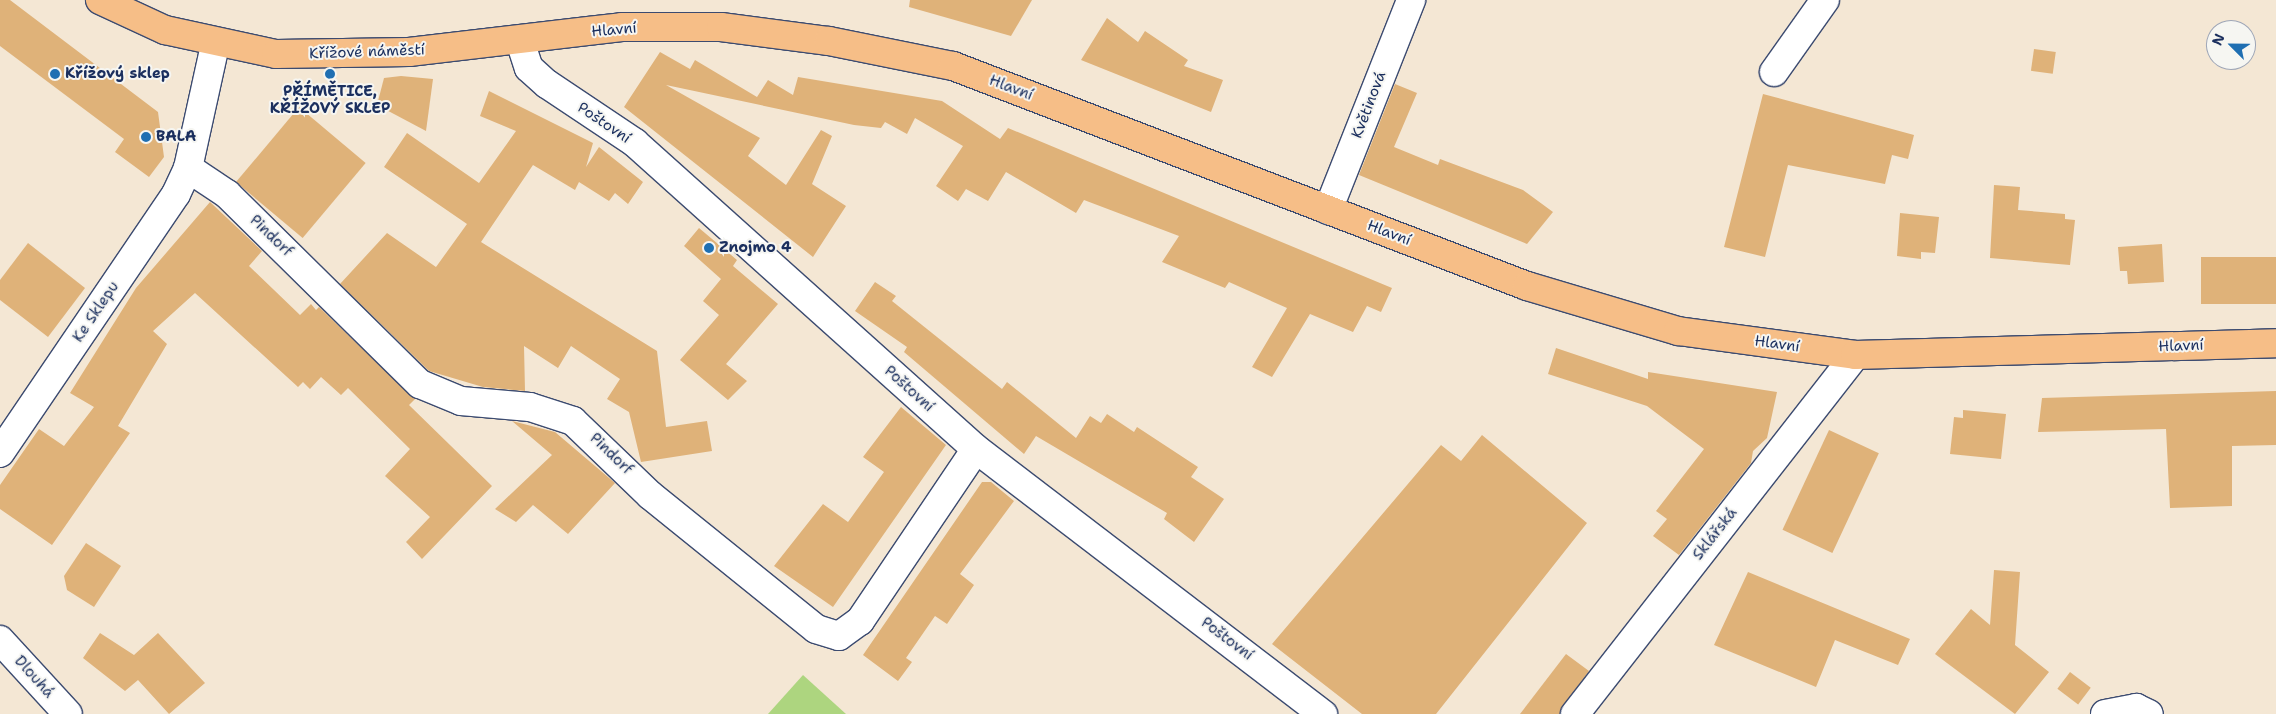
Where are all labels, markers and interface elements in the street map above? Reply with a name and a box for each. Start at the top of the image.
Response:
street label: Hlavní [591,19,637,41]
north arrow [2206,20,2256,70]
text: N [2208,31,2229,48]
street label: Křížové náměstí [309,41,425,63]
place label: Křížový sklep [65,65,170,83]
marker: Křížový sklep [49,68,61,80]
marker: PŘÍMĚTICE, KŘÍŽOVÝ SKLEP [324,68,336,80]
street label: Květinová [1348,69,1390,141]
street label: Hlavní [987,71,1035,105]
place label: PŘÍMĚTICE, KŘÍŽOVÝ SKLEP [270,82,390,117]
street label: Poštovní [574,99,634,147]
place label: BALA [156,128,196,146]
marker: BALA [140,131,152,143]
street label: Pindorf [246,211,296,261]
street label: Hlavní [1365,216,1413,250]
place label: Znojmo 4 [719,239,792,257]
marker: Znojmo 4 [703,242,715,254]
street label: Ke Sklepu [69,278,123,346]
street label: Hlavní [1753,332,1801,356]
street label: Hlavní [2158,336,2204,356]
street label: Poštovní [880,362,938,416]
street label: Pindorf [586,429,636,479]
street label: Sklářská [1689,504,1741,564]
street label: Poštovní [1197,614,1257,664]
street label: Dlouhá [10,652,58,702]

